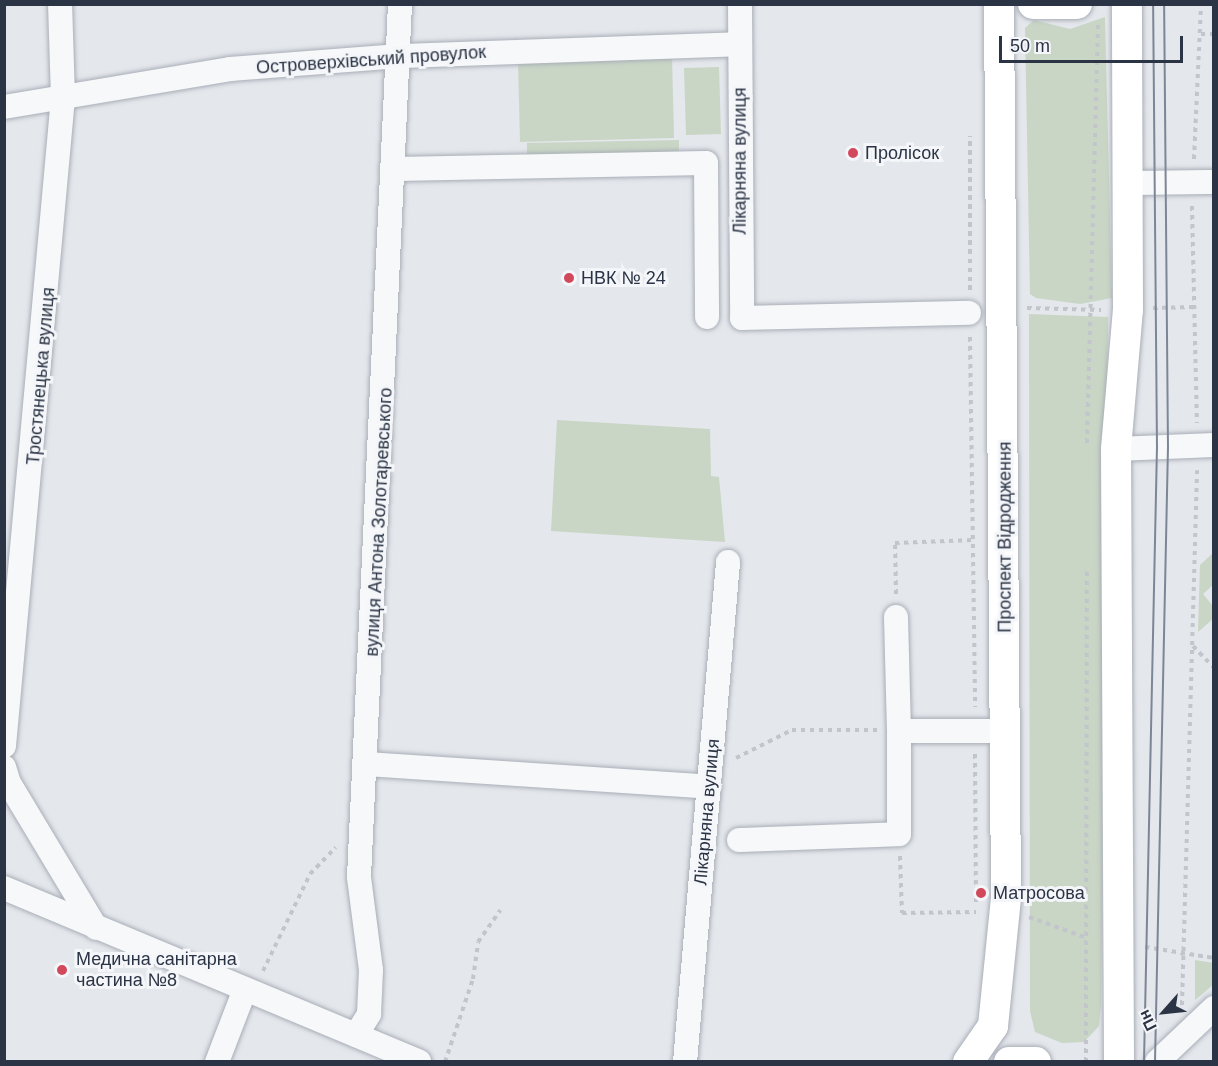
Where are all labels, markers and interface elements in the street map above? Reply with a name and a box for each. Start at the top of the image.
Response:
scale bar [1002,24,1186,62]
text: 50 m [1010,36,1050,56]
street label: Островерхівський провулок [255,41,487,79]
street label: Лікарняна вулиця [729,87,751,235]
place label: Пролісок [865,142,939,164]
marker: Пролісок [846,146,860,160]
place label: НВК № 24 [581,267,666,289]
marker: НВК № 24 [562,271,576,285]
street label: Тростянецька вулиця [22,286,60,466]
street label: вулиця Антона Золотаревського [361,387,397,657]
street label: Проспект Відродження [994,441,1016,633]
street label: Лікарняна вулиця [690,738,724,886]
place label: Матросова [993,882,1085,904]
marker: Матросова [974,886,988,900]
place label: Медична санітарна частина №8 [76,949,237,992]
marker: Медична санітарна частина №8 [53,961,71,979]
north arrow [1134,982,1194,1042]
text: Пн [1135,1007,1160,1034]

